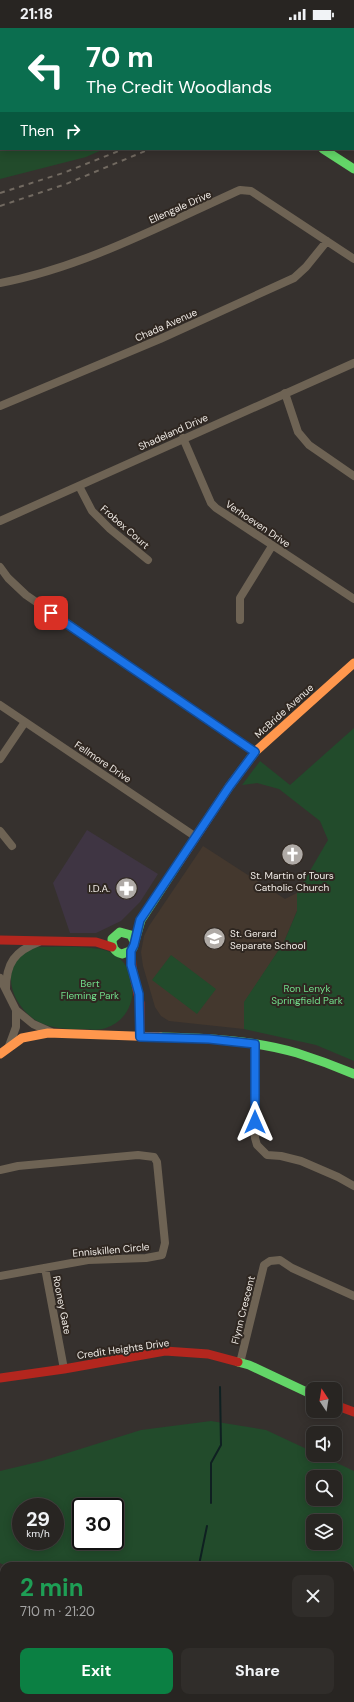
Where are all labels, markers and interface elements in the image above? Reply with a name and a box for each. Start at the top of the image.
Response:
text: 21:18 [20,4,53,24]
text: 70 m [86,39,154,76]
icon: left [20,44,72,96]
text: The Credit Woodlands [86,75,272,99]
icon: right [62,120,84,142]
text: Then [20,121,54,141]
street label: Ellengale Drive [147,187,213,227]
street label: Chada Avenue [133,305,199,345]
street label: Shadeland Drive [136,411,210,453]
street label: Verhoeven Drive [223,498,293,551]
street label: Frobex Court [98,502,152,552]
pin [34,596,68,630]
icon: arrive [40,602,62,624]
street label: McBride Avenue [252,681,316,741]
street label: Fellmore Drive [72,738,134,786]
church icon: St. Martin of Tours Catholic Church [279,842,305,868]
place label: St. Martin of Tours Catholic Church [250,869,334,894]
pharmacy icon: I.D.A. [113,875,139,901]
place label: I.D.A. [89,882,110,895]
school or university icon: St. Gerard Separate School [202,926,228,952]
place label: St. Gerard Separate School [230,927,306,952]
park label: Bert Fleming Park [61,977,119,1002]
park label: Ron Lenyk Springfield Park [271,982,343,1007]
position arrow [234,1101,276,1143]
street label: Enniskillen Circle [72,1240,150,1260]
street label: Rooney Gate [50,1275,74,1336]
street label: Flynn Crescent [228,1275,258,1345]
street label: Credit Heights Drive [76,1336,170,1362]
north arrow [306,1382,342,1418]
map controls [306,1382,342,1550]
button: sound [306,1426,342,1462]
button: search [306,1470,342,1506]
speed limit sign: 30 [72,1498,124,1550]
text: 29 [26,1506,50,1532]
button: layers [306,1514,342,1550]
text: km/h [26,1527,50,1540]
text: 2 min [20,1572,83,1603]
button: close [292,1575,334,1617]
text: 710 m · 21:20 [20,1603,95,1620]
button: Exit [20,1648,173,1694]
button: Share [181,1648,334,1694]

